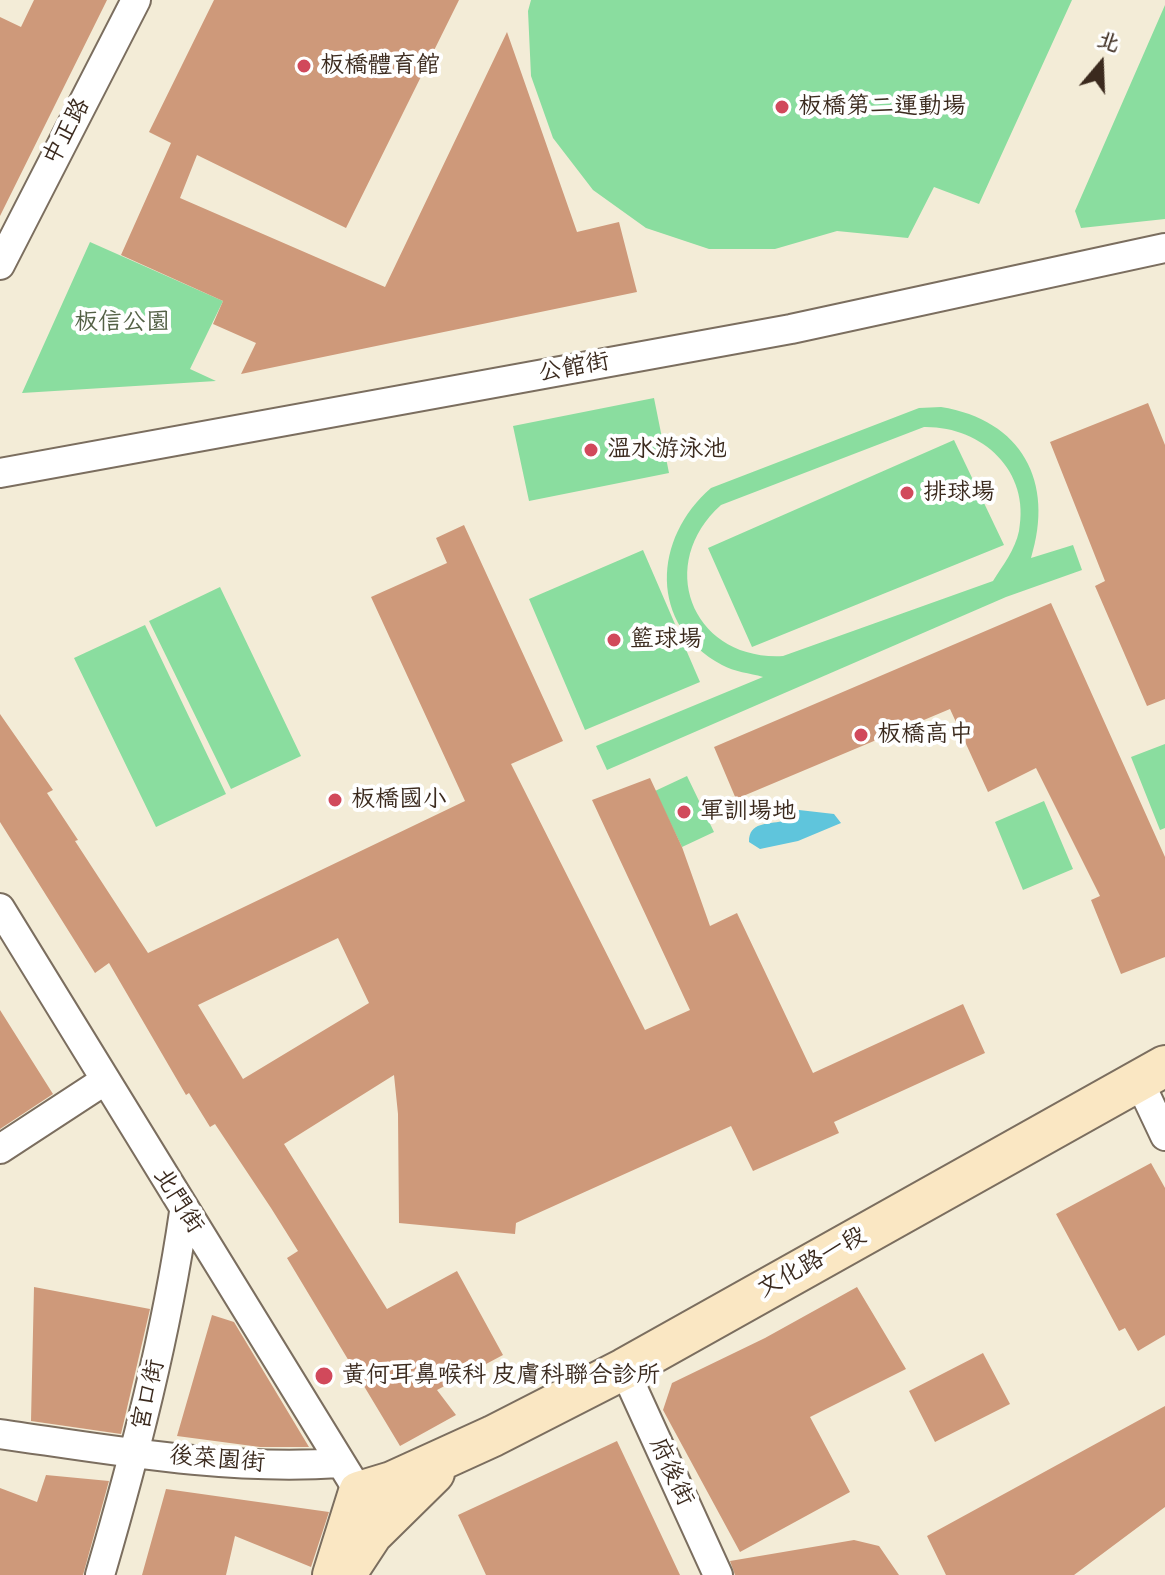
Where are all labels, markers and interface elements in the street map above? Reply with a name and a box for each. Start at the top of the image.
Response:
text: 北 [1092,19,1126,63]
north arrow [1061,24,1141,104]
place label: 板橋體育館 [320,52,440,80]
marker: 板橋體育館 [295,57,313,75]
street label: 中正路 [37,93,97,171]
place label: 板橋第二運動場 [798,93,966,121]
marker: 板橋第二運動場 [773,98,791,116]
park label: 板信公園 [74,309,170,337]
street label: 公館街 [536,348,612,388]
place label: 溫水游泳池 [607,436,727,464]
marker: 溫水游泳池 [582,441,600,459]
place label: 排球場 [923,479,995,507]
marker: 排球場 [898,484,916,502]
place label: 籃球場 [630,626,702,654]
marker: 籃球場 [605,631,623,649]
place label: 板橋高中 [877,721,973,749]
marker: 板橋高中 [852,726,870,744]
place label: 板橋國小 [351,786,447,814]
marker: 板橋國小 [326,791,344,809]
place label: 軍訓場地 [700,798,796,826]
marker: 軍訓場地 [675,803,693,821]
street label: 北門街 [147,1163,209,1239]
street label: 文化路一段 [753,1221,871,1305]
street label: 宮口街 [127,1357,171,1433]
place label: 黃何耳鼻喉科 皮膚科聯合診所 [342,1362,660,1390]
marker: 黃何耳鼻喉科 皮膚科聯合診所 [313,1365,335,1387]
street label: 府後街 [643,1433,699,1511]
street label: 後菜園街 [168,1441,266,1479]

